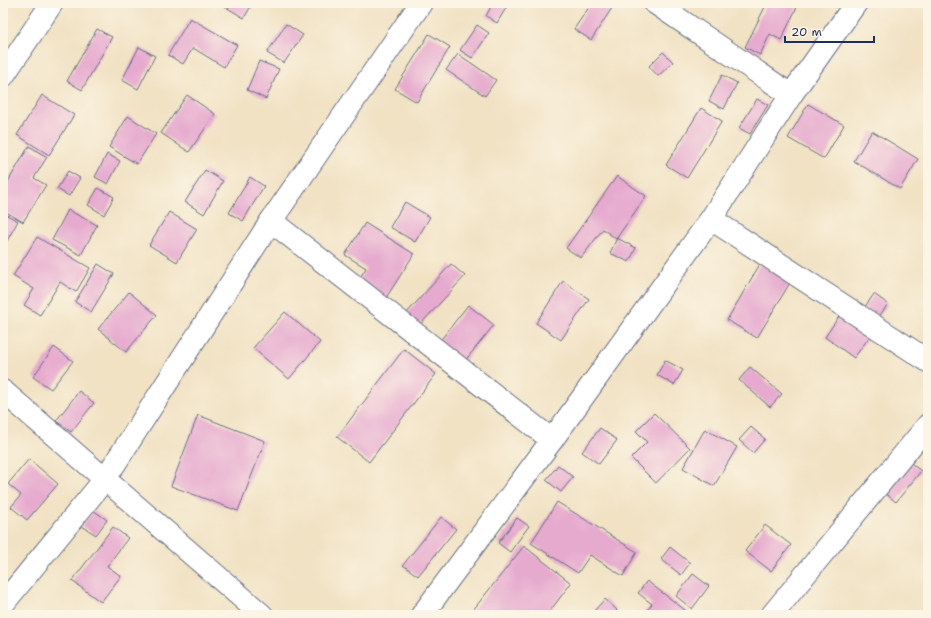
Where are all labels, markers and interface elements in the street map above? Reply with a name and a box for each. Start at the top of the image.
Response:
scale bar [785,18,874,44]
text: 20 m [791,24,822,40]

